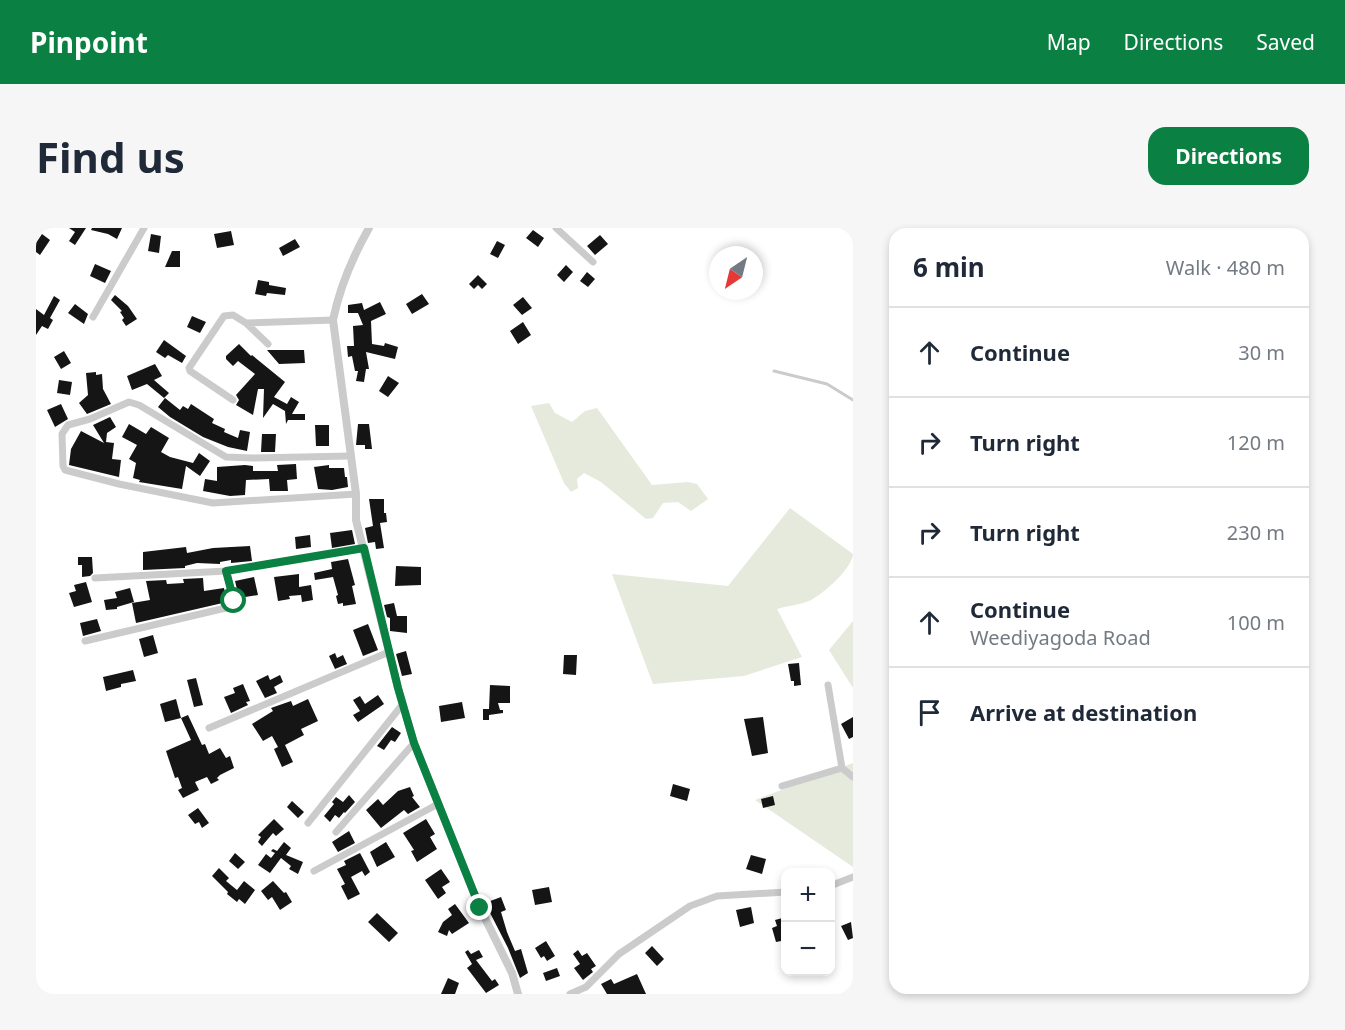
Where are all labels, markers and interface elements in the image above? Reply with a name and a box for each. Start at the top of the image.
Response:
text: Pinpoint [30,23,148,61]
text: Map [1047,28,1091,56]
text: Directions [1124,28,1223,56]
text: Saved [1256,28,1315,56]
button: Directions [1148,127,1309,185]
text: Find us [36,128,185,185]
north arrow [709,246,763,300]
text: 6 min [913,249,985,285]
text: Walk · 480 m [1166,254,1285,281]
icon: ahead [913,336,946,369]
text: Continue [970,337,1070,367]
text: 30 m [1238,339,1285,366]
icon: right [913,426,946,459]
text: Turn right [970,427,1080,457]
text: 120 m [1227,429,1285,456]
icon: right [913,516,946,549]
text: Turn right [970,517,1080,547]
text: 230 m [1227,519,1285,546]
route start [220,587,246,613]
text: Continue [970,594,1070,624]
icon: ahead [913,606,946,639]
text: 100 m [1227,609,1285,636]
text: Weediyagoda Road [970,624,1151,651]
icon: arrive [913,696,946,729]
text: Arrive at destination [970,697,1197,727]
map controls [781,868,835,976]
button: + [781,868,835,922]
route end [466,894,492,920]
button: − [781,922,835,976]

